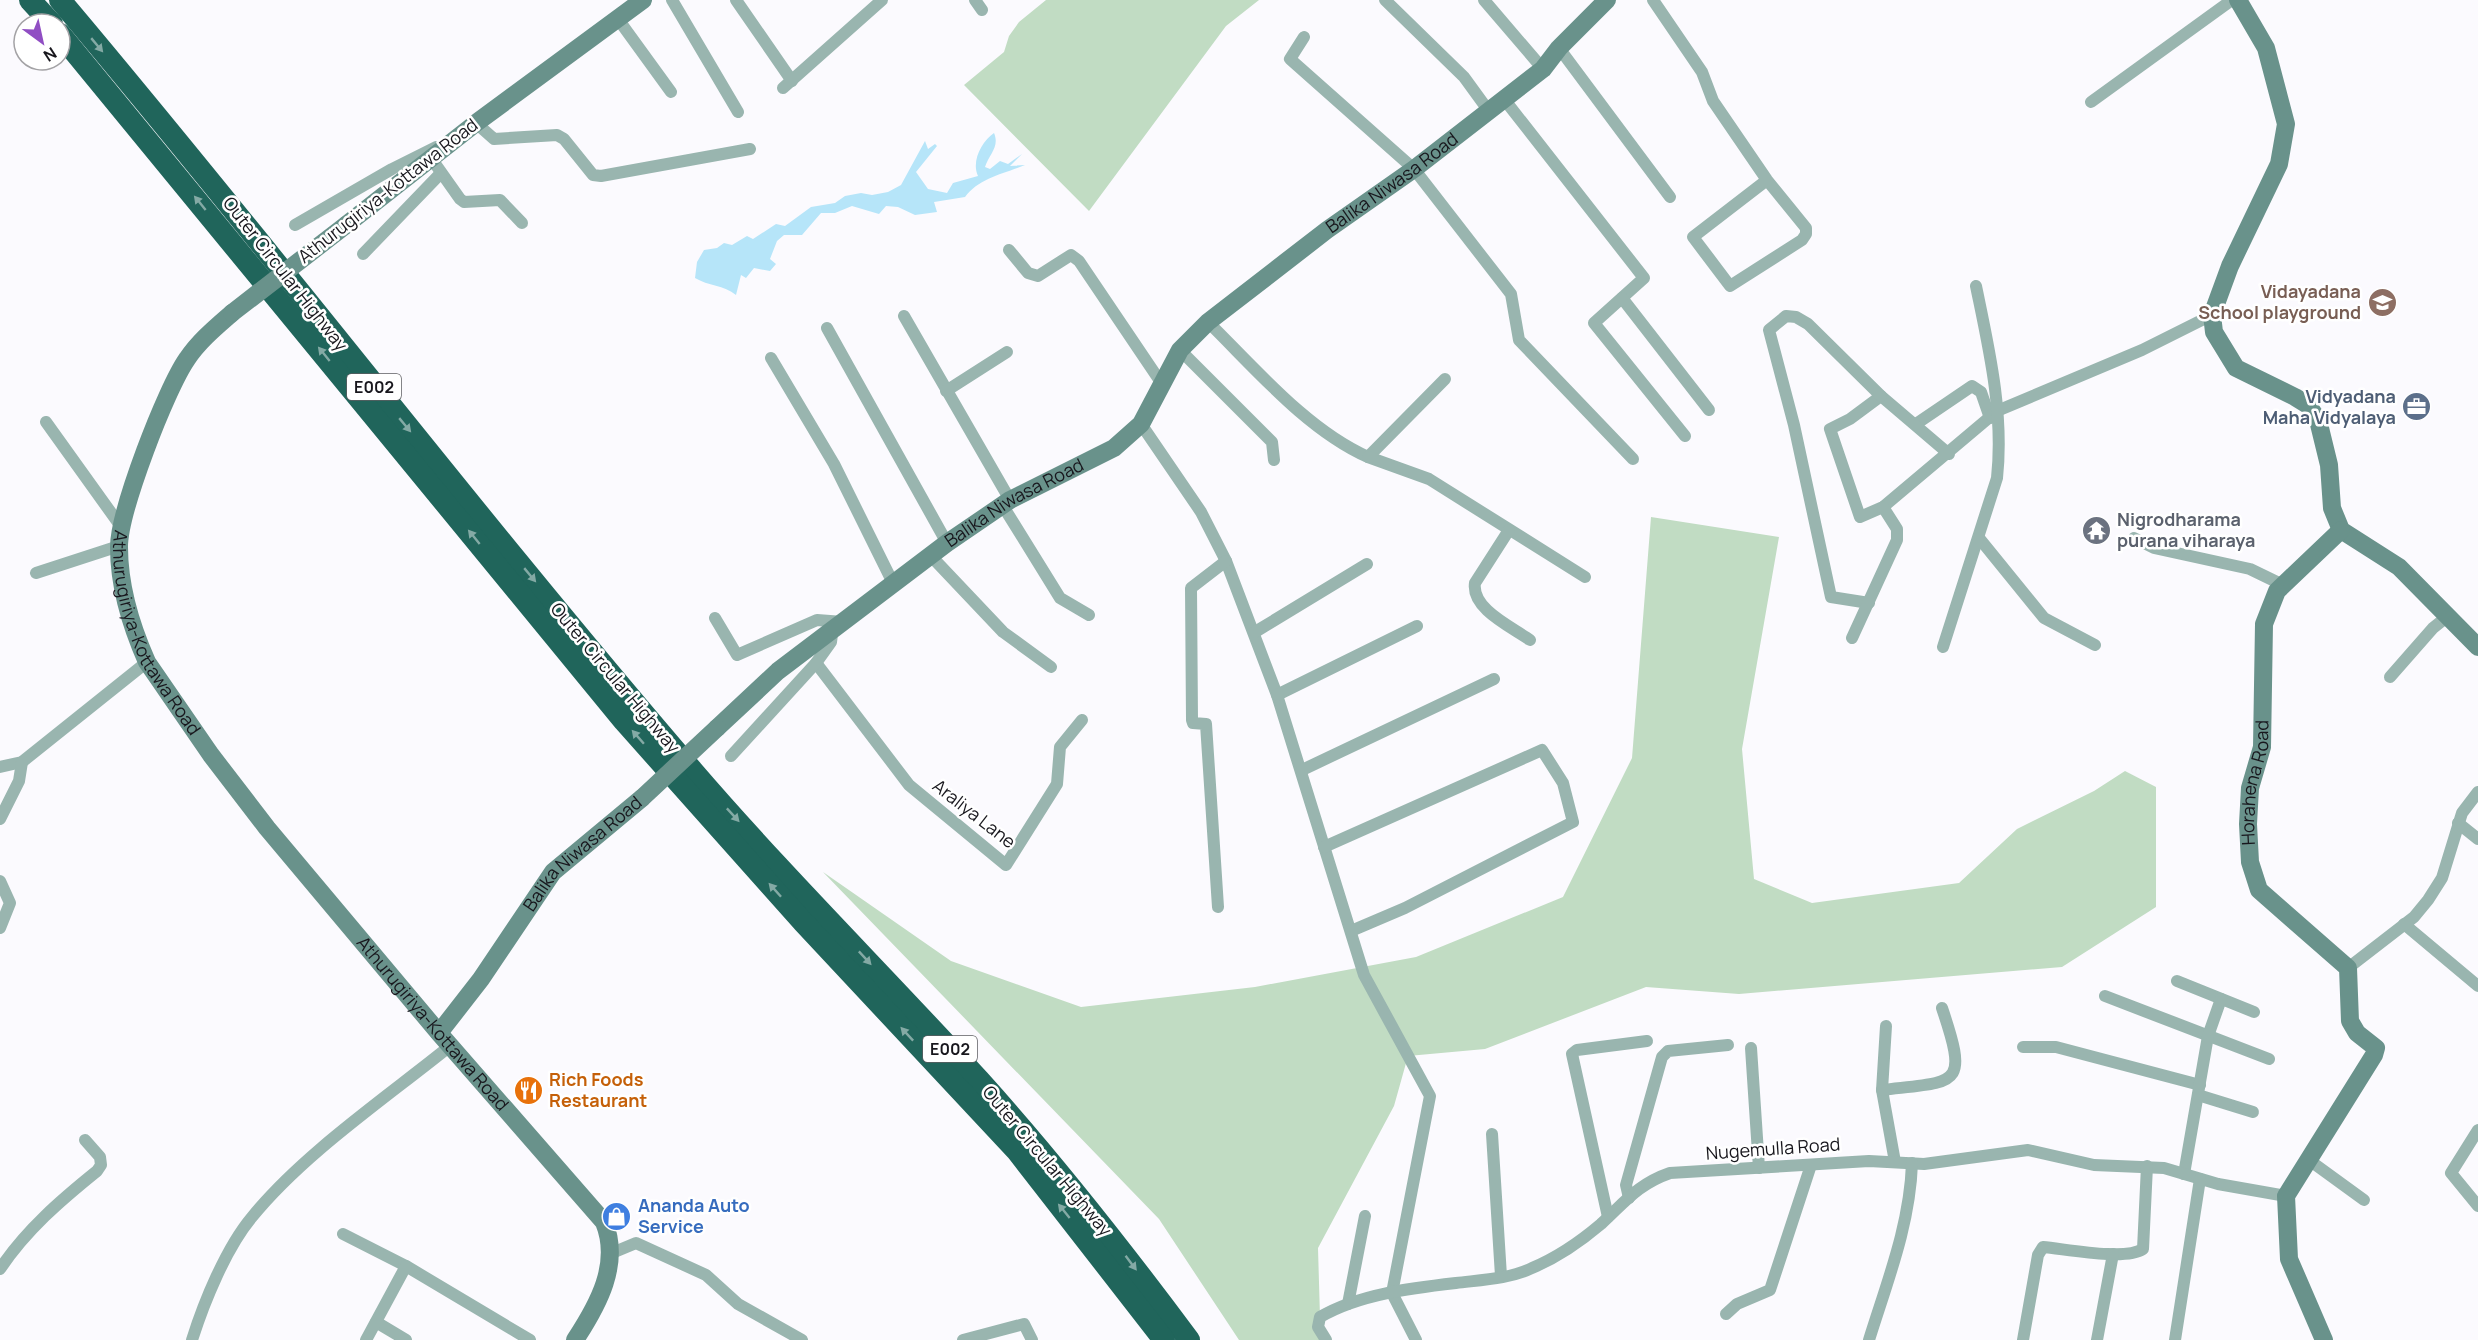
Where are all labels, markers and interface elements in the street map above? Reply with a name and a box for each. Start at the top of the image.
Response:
north arrow [12,12,72,72]
one-way arrow [91,37,104,53]
text: N [39,42,61,67]
street label: Athurugiriya-Kottawa Road [292,112,482,268]
street label: Balika Niwasa Road [1321,126,1462,238]
street label: Outer Circular Highway [218,191,354,356]
one-way arrow [194,196,207,211]
place label: Vidayadana School playground [2198,279,2361,324]
school or university icon: Vidayadana School playground [2366,286,2398,318]
one-way arrow [317,346,330,362]
road number: E002 [347,374,401,400]
place label: Vidyadana Maha Vidyalaya [2263,384,2396,429]
office icon: Vidyadana Maha Vidyalaya [2401,391,2433,423]
one-way arrow [398,417,411,432]
street label: Balika Niwasa Road [939,452,1087,552]
place label: Nigrodharama purana viharaya [2117,507,2255,552]
temple icon: Nigrodharama purana viharaya [2080,514,2112,546]
street label: Athurugiriya-Kottawa Road [108,529,207,739]
one-way arrow [467,529,480,545]
one-way arrow [523,567,535,582]
street label: Outer Circular Highway [546,597,686,758]
street label: Horahena Road [2235,720,2273,846]
one-way arrow [631,729,644,745]
street label: Araliya Lane [928,773,1021,853]
street label: Balika Niwasa Road [517,790,646,916]
one-way arrow [726,807,740,822]
one-way arrow [769,883,782,898]
street label: Athurugiriya-Kottawa Road [352,931,514,1115]
one-way arrow [858,950,872,965]
one-way arrow [900,1026,914,1041]
road number: E002 [923,1036,977,1062]
place label: Rich Foods Restaurant [549,1067,647,1112]
restaurant icon: Rich Foods Restaurant [512,1074,544,1106]
street label: Outer Circular Highway [978,1080,1118,1241]
street label: Nugemulla Road [1705,1131,1841,1165]
place label: Ananda Auto Service [638,1193,750,1238]
shop icon: Ananda Auto Service [601,1200,633,1232]
one-way arrow [1059,1203,1071,1218]
one-way arrow [1125,1255,1137,1270]

